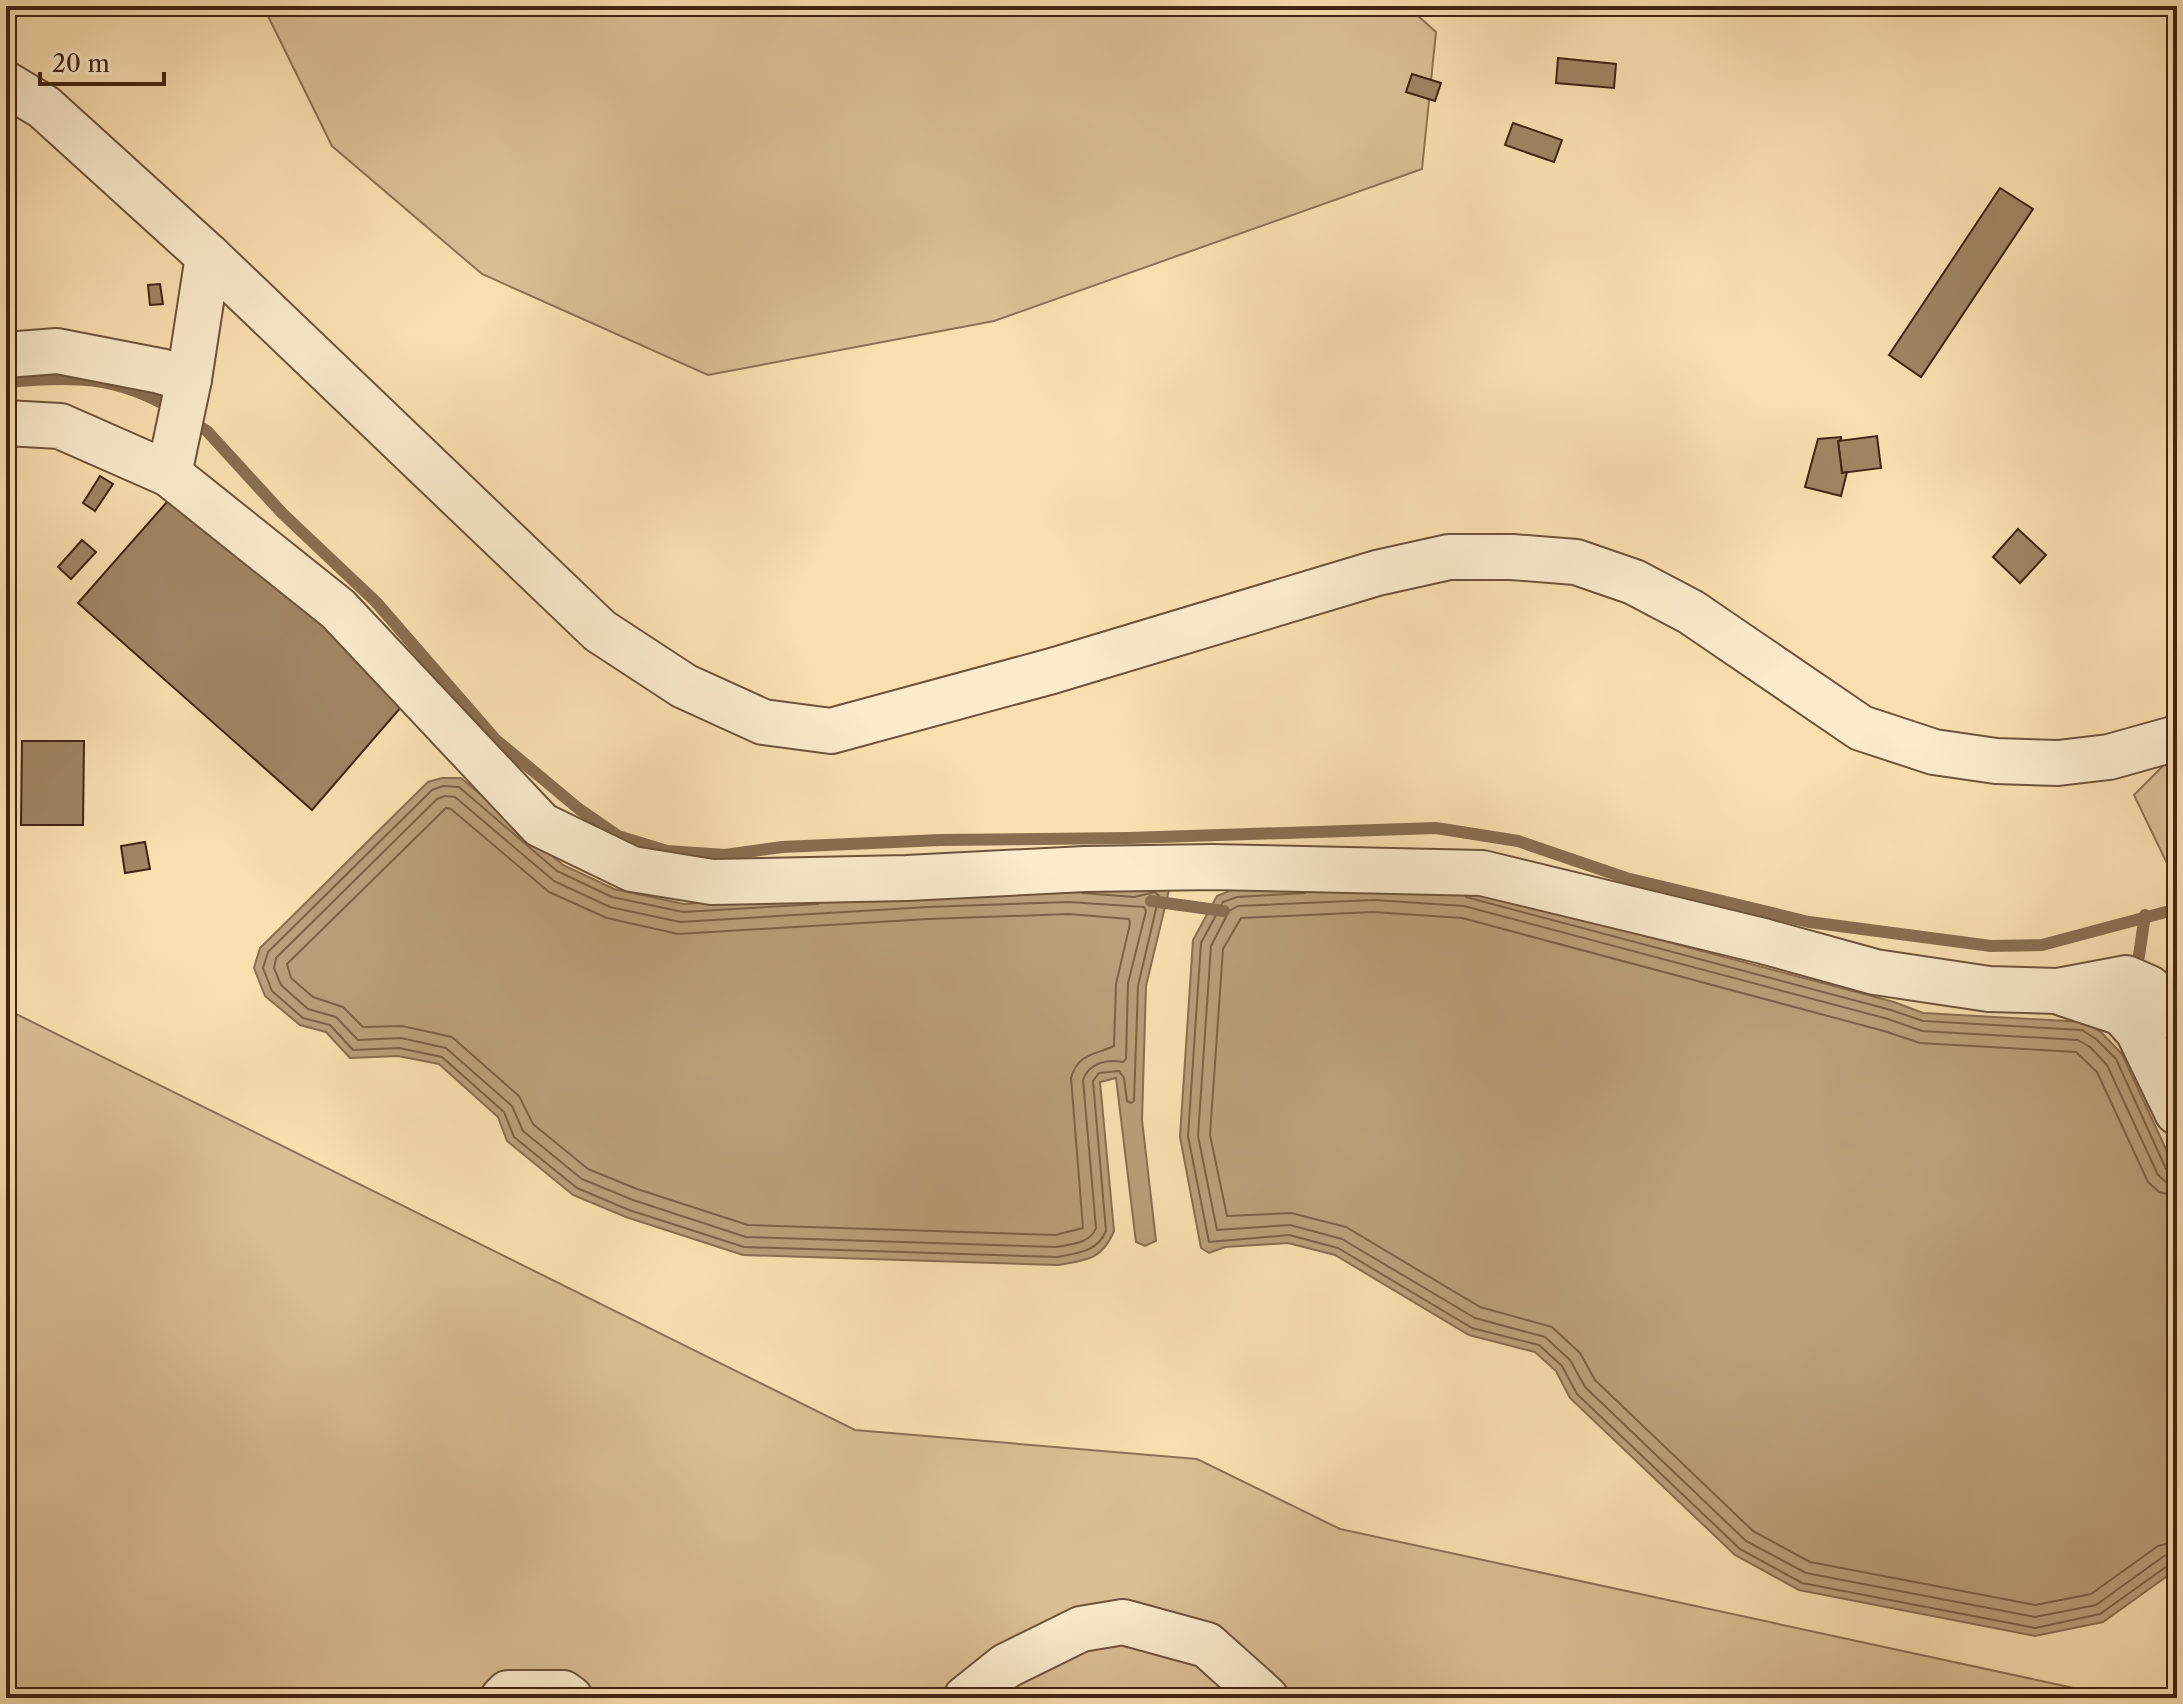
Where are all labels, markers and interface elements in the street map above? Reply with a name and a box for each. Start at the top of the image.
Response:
scale bar [40,36,164,86]
text: 20 m [52,49,110,78]

